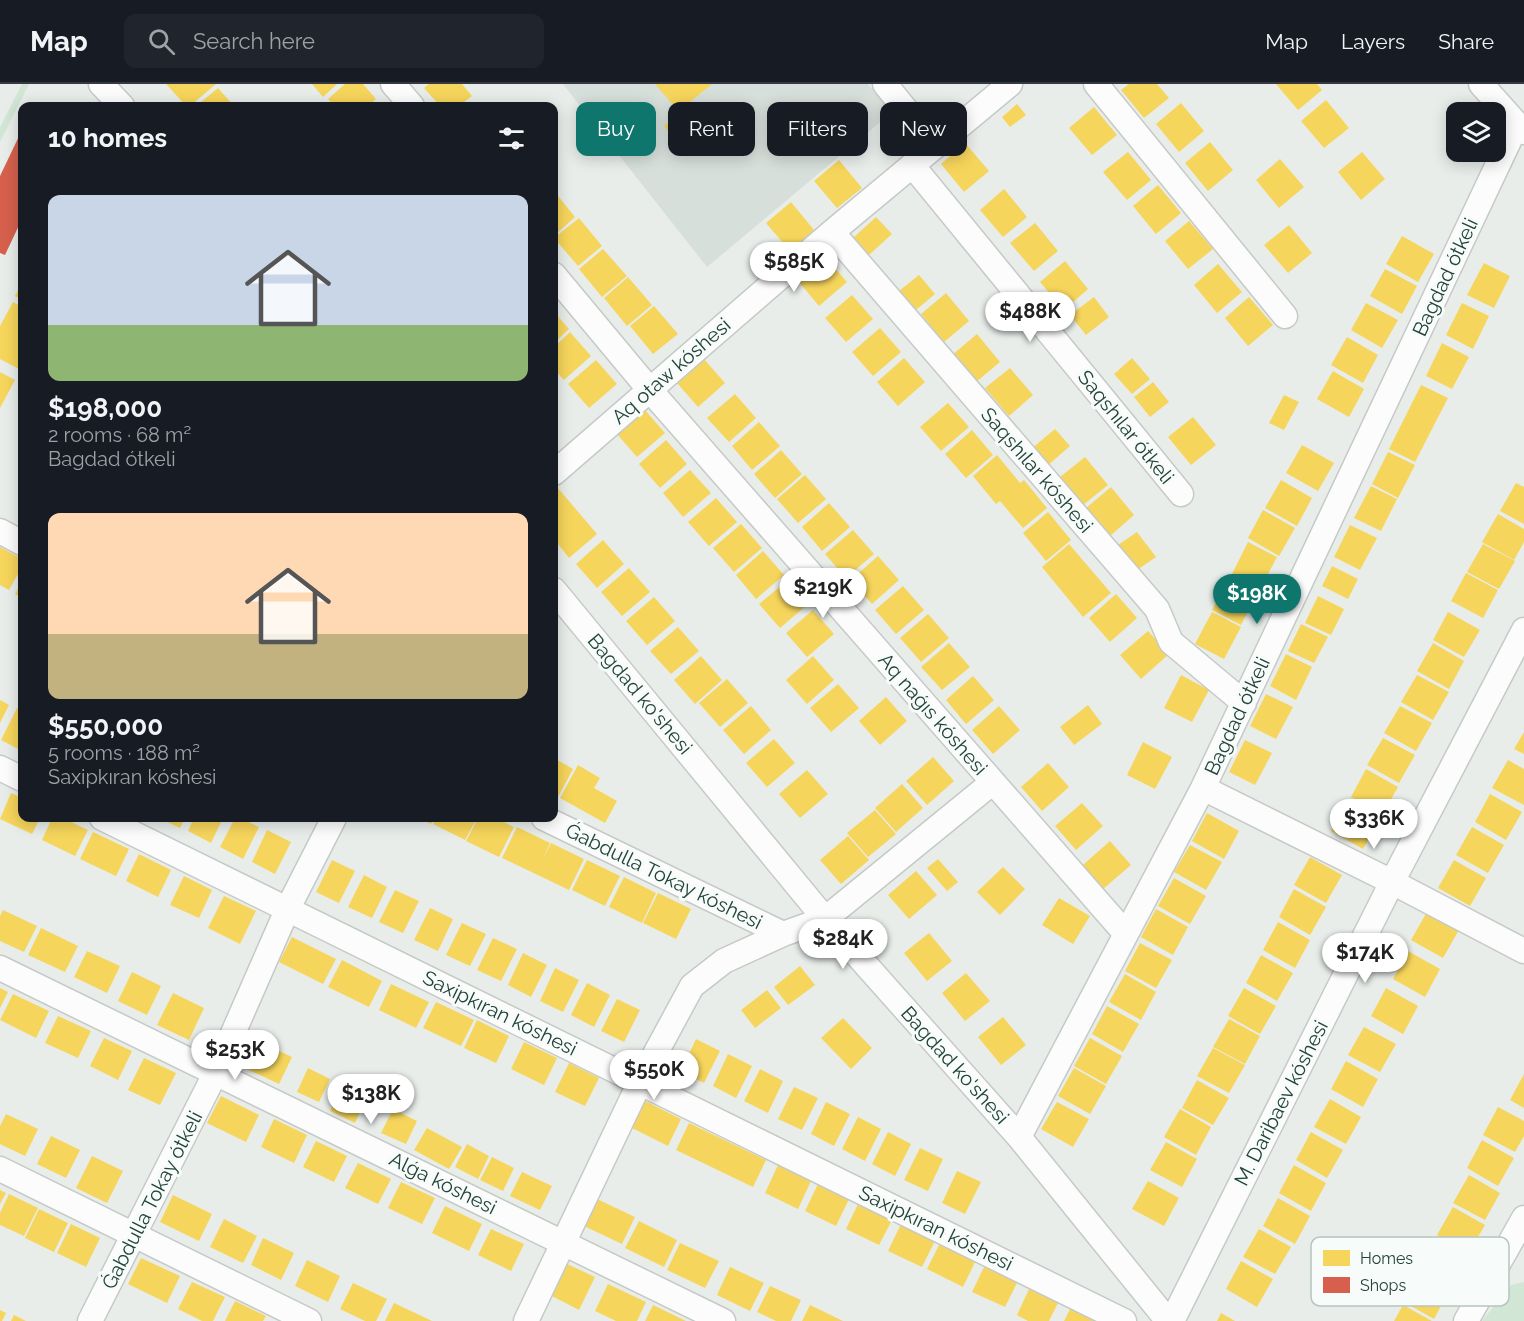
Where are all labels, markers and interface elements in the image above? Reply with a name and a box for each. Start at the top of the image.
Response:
search box [124,14,544,68]
text: Map [30,25,88,58]
icon: search [145,25,178,58]
text: Search here [193,28,315,54]
text: Map [1265,29,1308,54]
text: Layers [1341,29,1405,54]
text: Share [1438,29,1494,54]
chip: Buy [576,102,656,156]
chip: Rent [668,102,755,156]
chip: Filters [767,102,868,156]
chip: New [880,102,967,156]
map controls [1446,102,1506,162]
button: layers [1446,102,1506,162]
icon: filters [495,122,528,155]
text: 10 homes [48,123,167,153]
street label: Bagdad ótkeli [1407,214,1483,340]
icon: home [234,234,342,342]
pin: $585K [752,242,836,293]
text: $585K [764,249,824,273]
pin: $488K [988,292,1072,343]
text: $488K [999,299,1061,323]
street label: Aq otaw kóshesi [607,313,735,429]
street label: Saqshılar ótkeli [1073,365,1179,489]
text: $198,000 [48,393,162,423]
street label: Saqshılar kóshesi [976,402,1098,538]
text: 2 rooms · 68 m² [48,423,191,447]
text: Bagdad ótkeli [48,447,176,471]
icon: home [234,552,342,660]
pin: $219K [781,568,865,619]
pin: $198K [1215,574,1299,625]
text: $219K [794,575,853,599]
text: $198K [1227,581,1287,605]
street label: Bagdad ko'shesi [583,629,697,759]
street label: Aq naǵıs kóshesi [874,648,992,780]
street label: Bagdad ótkeli [1199,653,1275,779]
text: $550,000 [48,711,163,741]
text: 5 rooms · 188 m² [48,741,200,765]
text: Saxipkıran kóshesi [48,765,216,789]
pin: $336K [1332,799,1416,850]
text: $336K [1344,806,1404,830]
street label: Ǵabdulla Tokay kóshesi [562,818,766,934]
pin: $284K [801,919,885,970]
text: $284K [813,926,873,950]
pin: $174K [1323,933,1407,984]
text: $174K [1336,940,1394,964]
street label: Saxipkıran kóshesi [419,965,581,1061]
street label: Bagdad ko'shesi [896,1001,1014,1129]
street label: M. Daribaev kóshesi [1229,1017,1333,1189]
pin: $253K [193,1030,277,1081]
text: $253K [205,1037,265,1061]
pin: $550K [612,1050,696,1101]
text: $550K [624,1057,684,1081]
pin: $138K [329,1074,413,1125]
text: $138K [341,1081,401,1105]
street label: Ǵabdulla Tokay ótkeli [97,1107,207,1293]
street label: Alǵa kóshesi [385,1147,501,1219]
street label: Saxipkıran kóshesi [855,1180,1017,1276]
legend [1311,1237,1509,1306]
text: Homes [1360,1249,1413,1268]
text: Shops [1360,1276,1406,1295]

